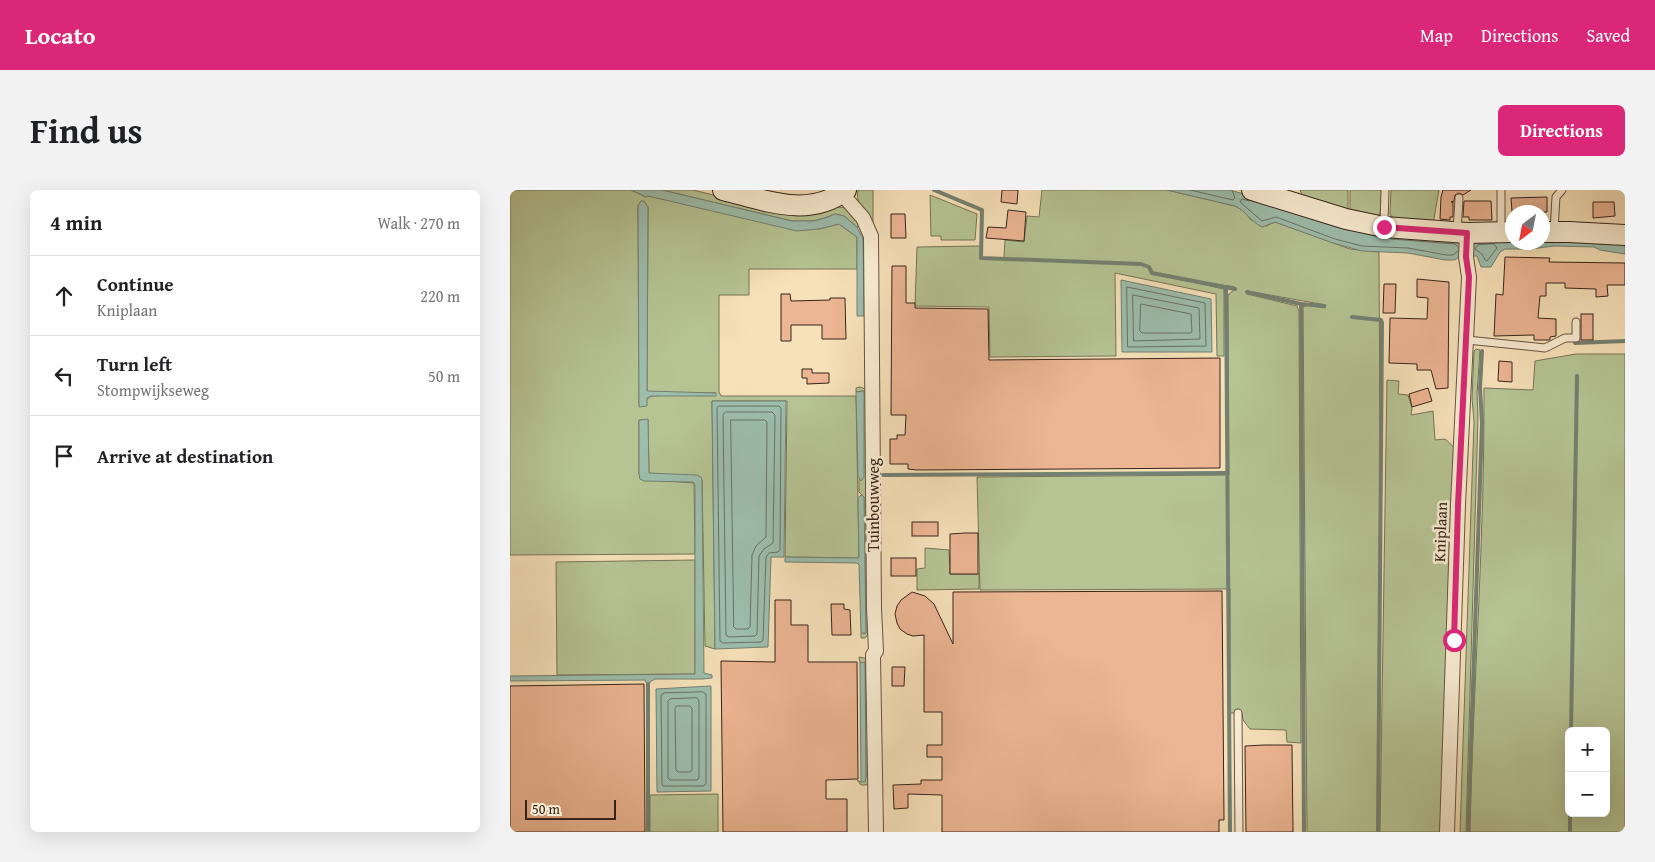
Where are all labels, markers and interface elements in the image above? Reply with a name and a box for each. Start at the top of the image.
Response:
text: Locato [25,18,96,53]
text: Map [1420,22,1453,49]
text: Directions [1481,22,1558,49]
text: Saved [1586,22,1630,49]
text: Find us [30,105,143,156]
button: Directions [1498,105,1625,156]
north arrow [1505,205,1550,250]
text: 4 min [50,207,102,238]
text: Walk · 270 m [377,211,460,235]
route end [1373,216,1396,239]
text: Continue [97,270,174,298]
icon: ahead [50,282,78,310]
text: 220 m [420,284,460,308]
text: Kniplaan [97,298,157,322]
text: Turn left [97,350,172,378]
icon: left [50,362,78,390]
text: 50 m [428,364,460,388]
text: Stompwijkseweg [97,378,209,402]
icon: arrive [50,442,78,470]
text: Arrive at destination [97,442,273,470]
street label: Tuinbouwweg [861,458,885,552]
street label: Kniplaan [1427,501,1453,562]
route start [1443,629,1466,652]
map controls [1565,727,1610,817]
button: + [1565,727,1610,772]
button: − [1565,772,1610,817]
scale bar [525,797,616,820]
text: 50 m [532,799,560,819]

